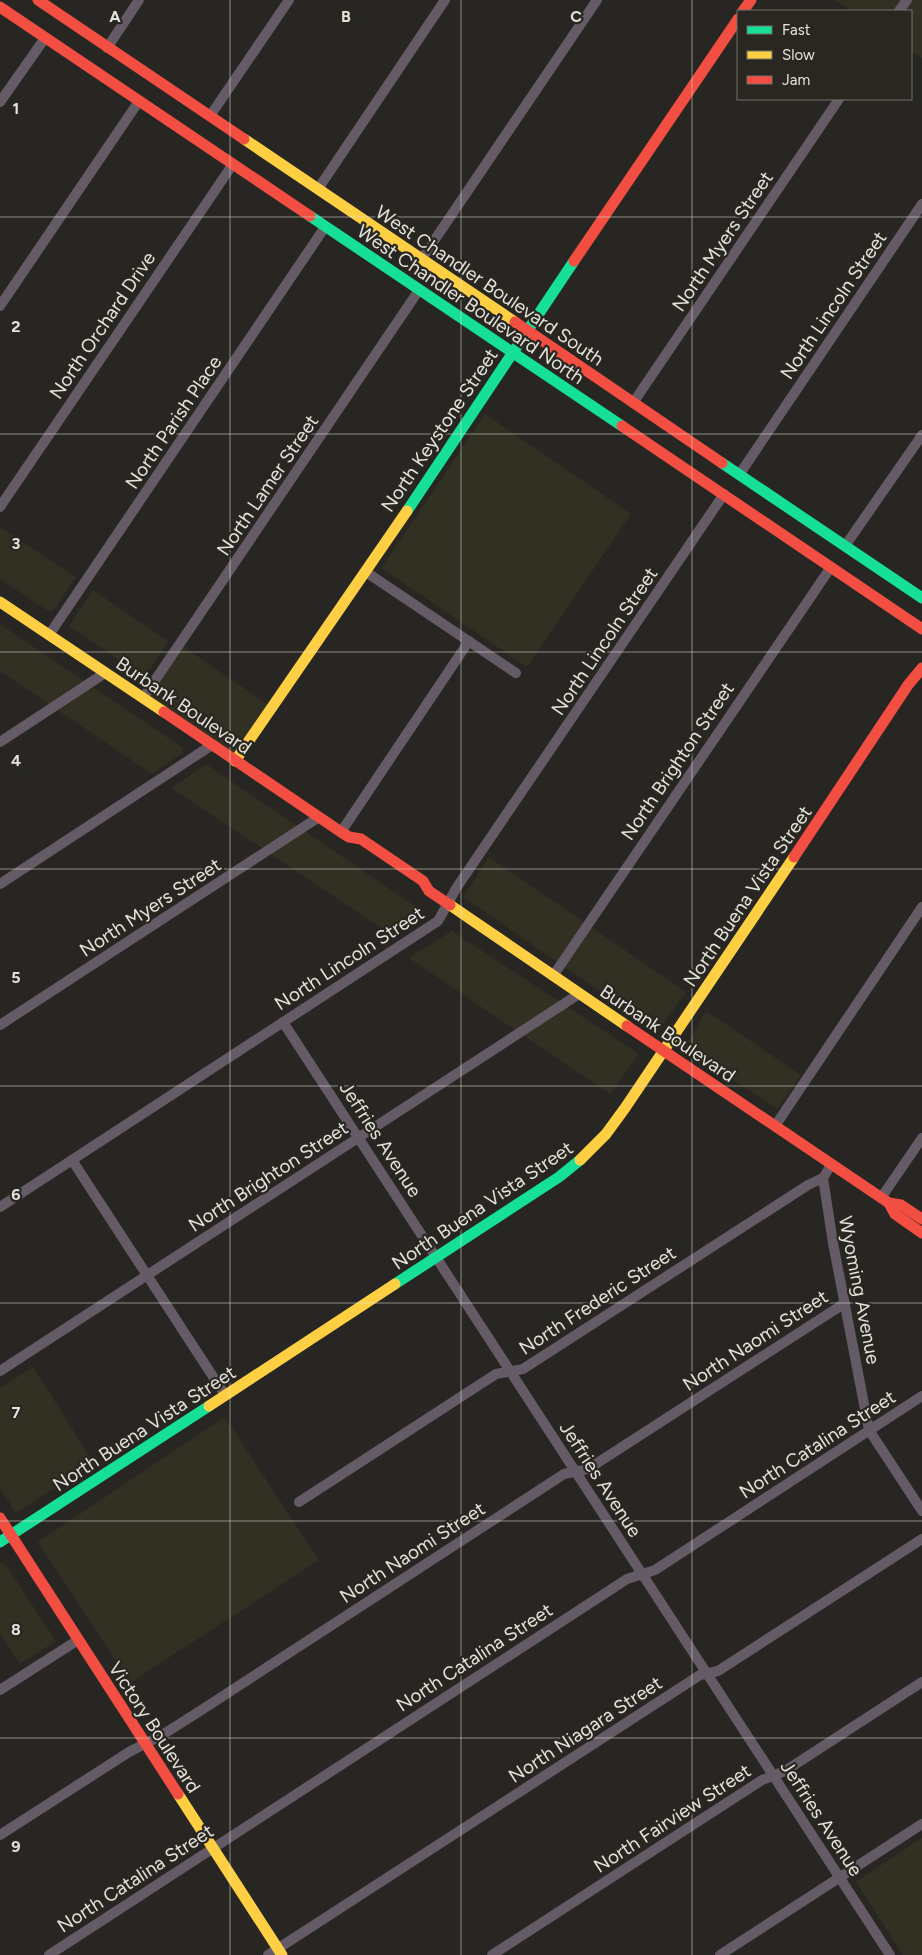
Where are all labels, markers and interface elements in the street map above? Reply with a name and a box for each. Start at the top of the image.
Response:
text: A [109,7,121,26]
text: B [341,7,351,26]
text: C [570,7,582,26]
legend [737,10,912,100]
text: Fast [782,21,811,39]
text: Slow [782,46,815,64]
text: Jam [782,71,810,89]
text: 1 [13,99,19,118]
street label: North Myers Street [667,167,778,316]
street label: West Chandler Boulevard South [371,200,608,370]
street label: West Chandler Boulevard North [353,220,589,389]
street label: North Lincoln Street [775,227,891,384]
street label: North Orchard Drive [45,247,160,403]
text: 2 [11,317,21,336]
street label: North Keystone Street [376,344,503,516]
street label: North Parish Place [120,351,226,493]
street label: North Lamer Street [212,410,323,560]
text: 3 [12,534,21,553]
street label: North Lincoln Street [546,563,662,720]
street label: Burbank Boulevard [112,652,256,759]
street label: North Brighton Street [616,678,739,845]
text: 4 [11,751,21,770]
street label: North Buena Vista Street [678,801,817,991]
street label: North Myers Street [75,853,225,962]
street label: North Lincoln Street [270,902,428,1015]
text: 5 [11,968,21,987]
street label: Burbank Boulevard [596,980,740,1087]
street label: Jeffries Avenue [335,1077,426,1201]
street label: North Brighton Street [184,1116,352,1237]
street label: North Buena Vista Street [387,1136,577,1275]
text: 6 [11,1185,21,1204]
street label: Wyoming Avenue [834,1214,885,1366]
street label: North Frederic Street [515,1241,680,1360]
street label: North Naomi Street [678,1285,832,1396]
street label: North Buena Vista Street [49,1361,240,1496]
street label: North Catalina Street [735,1385,900,1504]
text: 7 [12,1403,21,1422]
street label: Jeffries Avenue [555,1417,646,1541]
street label: North Naomi Street [335,1497,489,1608]
street label: North Catalina Street [392,1598,557,1717]
text: 8 [11,1620,21,1639]
street label: Victory Boulevard [104,1657,205,1797]
street label: North Niagara Street [504,1671,666,1788]
street label: Jeffries Avenue [776,1756,867,1880]
street label: North Fairview Street [589,1759,755,1878]
street label: North Catalina Street [53,1819,218,1938]
text: 9 [11,1837,21,1856]

